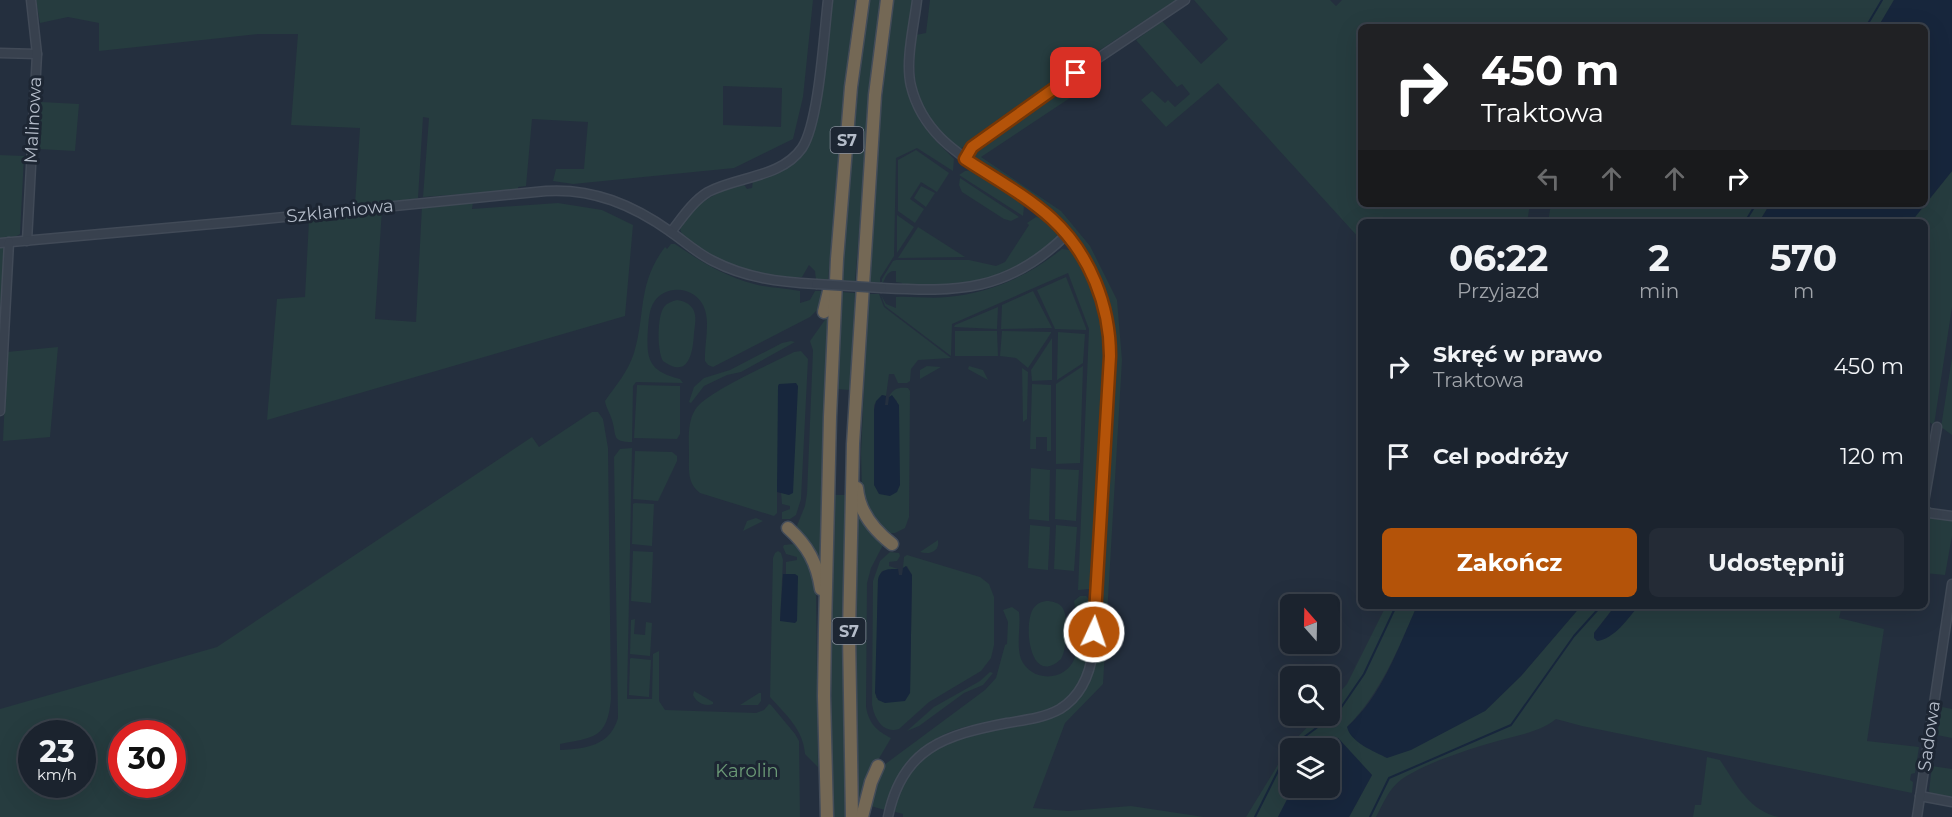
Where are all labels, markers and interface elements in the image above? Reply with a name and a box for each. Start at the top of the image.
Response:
text: 450 m [1481,44,1619,96]
pin [1050,47,1101,98]
icon: right [1382,48,1460,126]
icon: arrive [1059,56,1092,89]
street label: Malinowa [20,76,46,164]
text: Traktowa [1481,96,1604,129]
road number: S7 [830,127,864,153]
icon: left [1532,162,1565,195]
icon: ahead [1595,162,1628,195]
icon: ahead [1658,162,1691,195]
icon: right [1721,162,1754,195]
street label: Szklarniowa [285,194,395,228]
text: 06:22 [1449,236,1548,280]
text: 2 [1648,236,1670,280]
text: 570 [1770,236,1837,280]
text: Przyjazd [1457,279,1540,303]
text: min [1639,279,1679,303]
text: m [1793,279,1814,303]
text: Skręć w prawo [1433,341,1602,368]
icon: right [1382,350,1415,383]
text: 450 m [1833,353,1904,380]
text: Traktowa [1433,368,1524,392]
icon: arrive [1382,440,1415,473]
text: Cel podróży [1433,443,1569,470]
text: 120 m [1840,443,1904,470]
button: Zakończ [1382,528,1637,597]
button: Udostępnij [1649,528,1904,597]
north arrow [1280,594,1340,654]
map controls [1280,594,1340,798]
position arrow [1062,600,1126,664]
road number: S7 [832,618,866,644]
button: search [1280,666,1340,726]
street label: Sadowa [1913,699,1945,773]
speed limit sign: 30 [108,720,186,798]
text: 23 [39,733,75,770]
button: layers [1280,738,1340,798]
park label: Karolin [715,760,779,782]
text: km/h [37,765,77,784]

